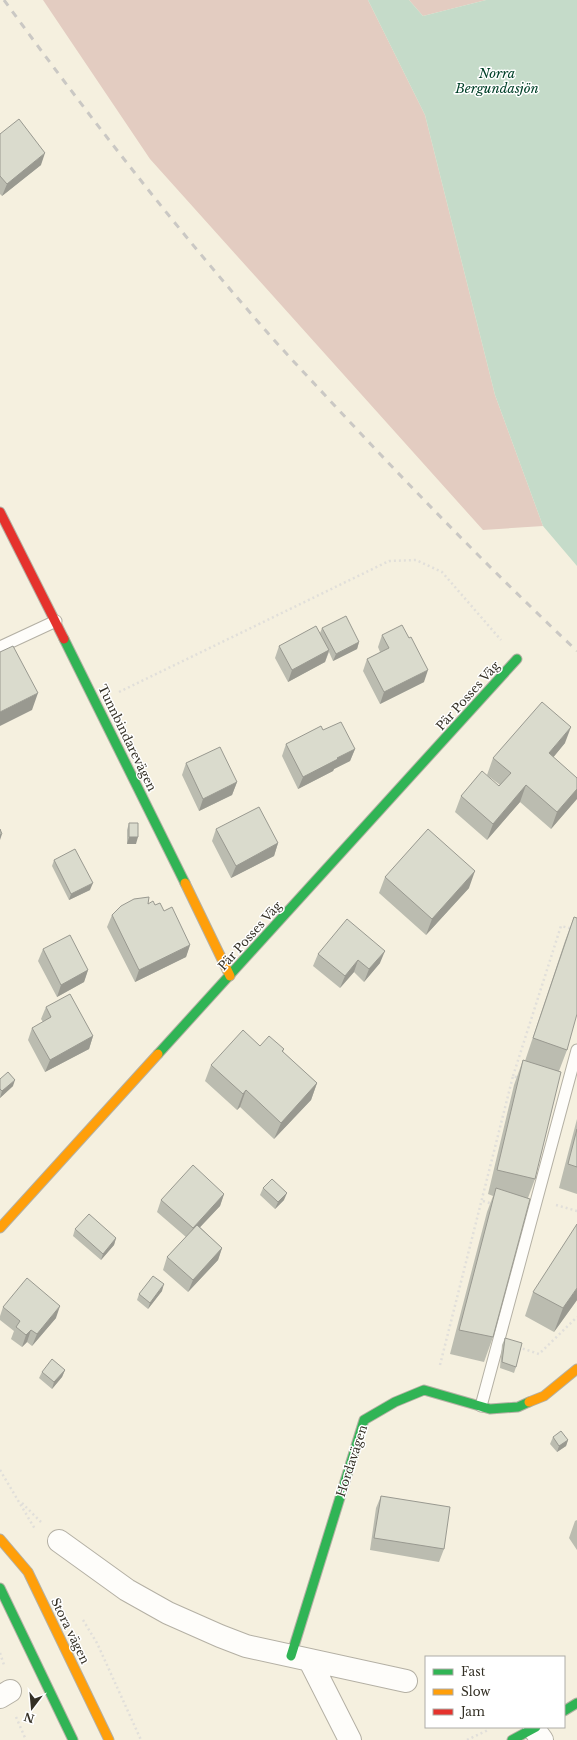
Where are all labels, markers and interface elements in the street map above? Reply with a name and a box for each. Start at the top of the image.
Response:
water label: Norra Bergundasjön [454,65,539,97]
street label: Pär Posses Väg [433,657,503,733]
street label: Tunnbindarevägen [95,682,160,794]
street label: Pär Posses Väg [215,897,285,973]
street label: Hordavägen [333,1423,370,1499]
street label: Stora vägen [48,1595,93,1666]
legend [425,1656,565,1728]
text: Fast [461,1664,486,1679]
text: Slow [461,1684,491,1699]
north arrow [12,1688,52,1728]
text: Jam [459,1704,485,1719]
text: N [22,1709,36,1726]

